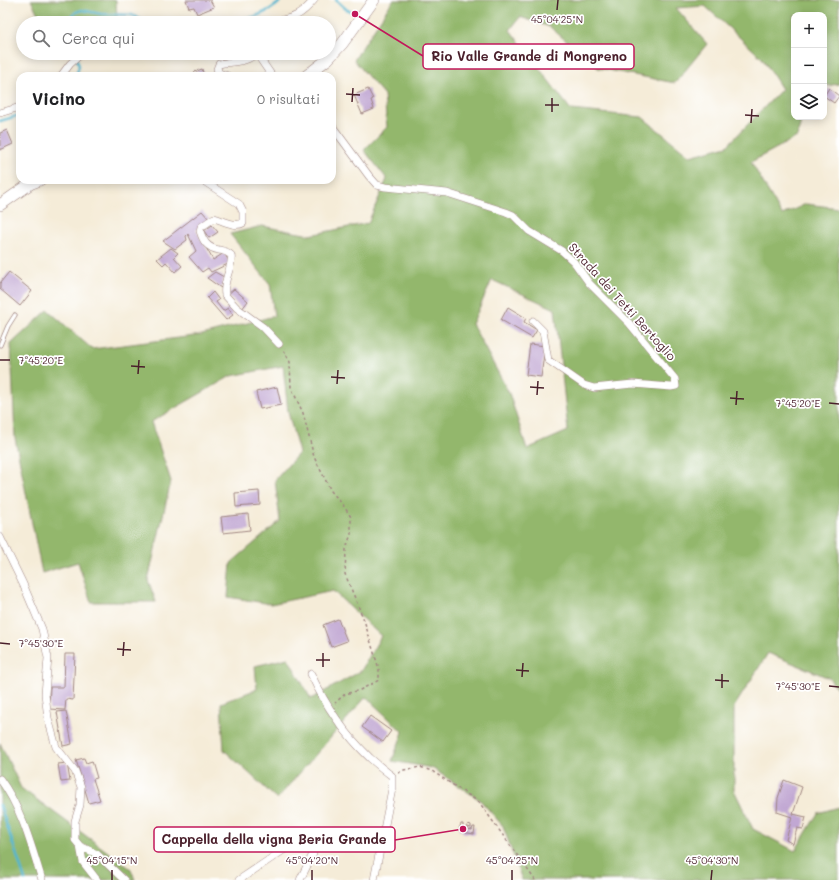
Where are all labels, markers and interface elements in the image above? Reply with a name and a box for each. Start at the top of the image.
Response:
text: 45°04'25"N [531,12,583,26]
map controls [791,12,827,120]
button: + [791,12,827,48]
search box [16,16,336,60]
icon: search [30,27,52,49]
text: Cerca qui [62,28,135,48]
callout: Rio Valle Grande di Mongreno [423,44,634,69]
text: Rio Valle Grande di Mongreno [431,47,627,64]
button: − [791,48,827,84]
button: layers [791,84,827,120]
text: Vicino [32,87,85,109]
text: 0 risultati [257,90,320,107]
street label: Strada dei Tetti Bertoglio [566,239,680,364]
text: 7°45'20"E [19,353,63,367]
text: 7°45'20"E [776,396,820,410]
text: 7°45'30"E [19,636,64,650]
text: 7°45'30"E [776,679,821,693]
callout: Cappella della vigna Beria Grande [154,827,395,852]
text: Cappella della vigna Beria Grande [162,830,387,847]
text: 45°04'15"N [86,853,138,867]
text: 45°04'20"N [286,853,338,867]
text: 45°04'25"N [486,853,538,867]
text: 45°04'30"N [686,853,738,867]

